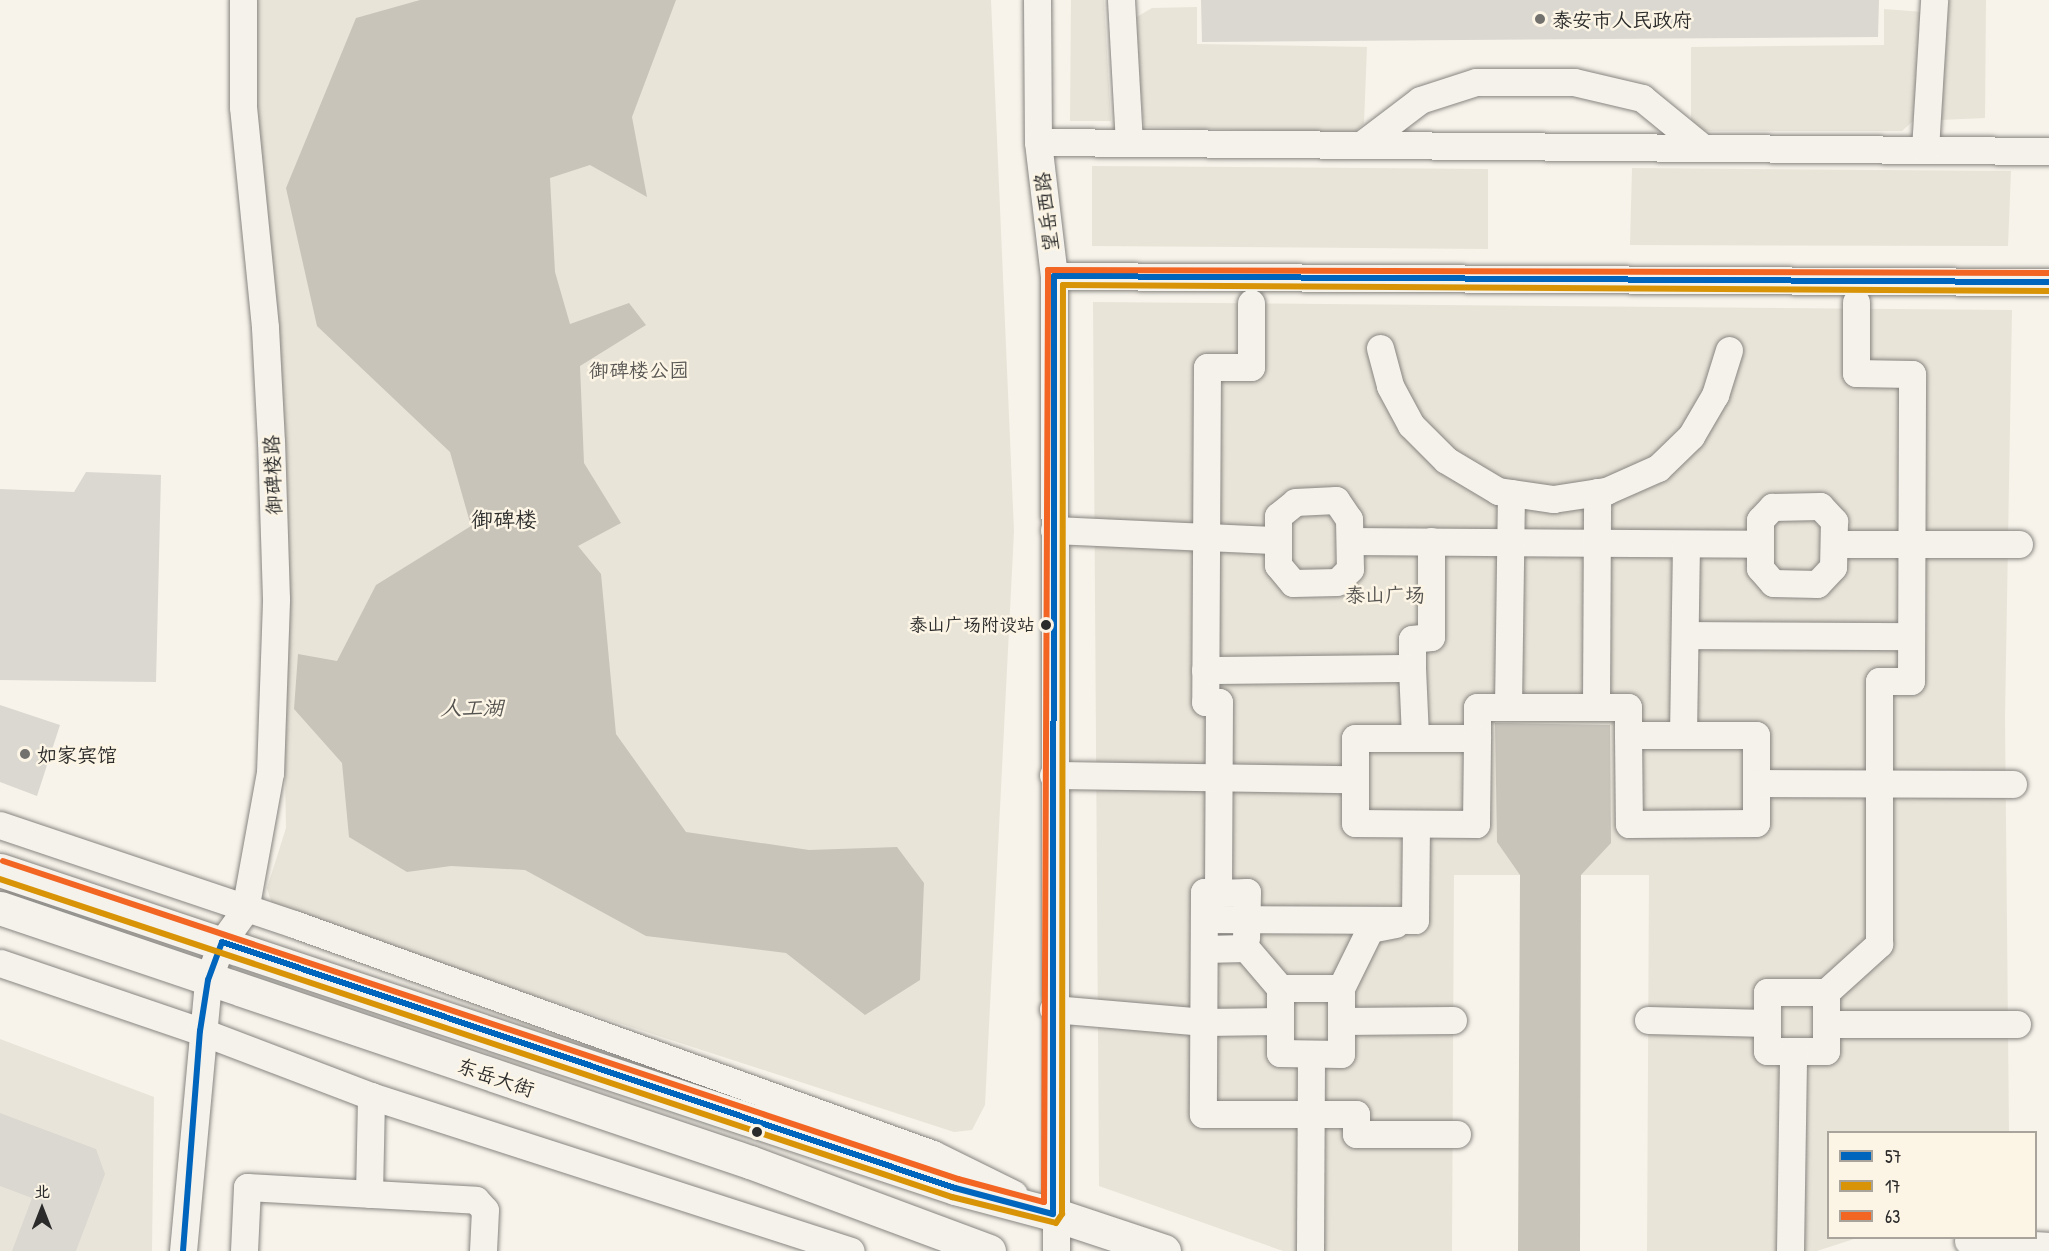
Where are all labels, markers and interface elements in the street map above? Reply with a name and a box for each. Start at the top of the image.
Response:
place label: 泰安市人民政府 [1552,7,1692,31]
marker: 泰安市人民政府 [1533,12,1547,26]
street label: 望岳西路 [1029,171,1063,253]
park label: 御碑楼公园 [589,357,689,381]
street label: 御碑楼路 [259,435,285,515]
district label: 御碑楼 [471,507,537,533]
park label: 泰山广场 [1345,582,1425,606]
place label: 泰山广场附设站 [909,614,1035,636]
marker: 泰山广场附设站 [1040,619,1052,631]
water label: 人工湖 [441,695,503,721]
place label: 如家宾馆 [37,742,117,766]
marker: 如家宾馆 [18,747,32,761]
street label: 东岳大街 [454,1053,538,1101]
unlabelled marker [751,1126,763,1138]
legend [1827,1131,2037,1239]
text: 57 [1885,1144,1902,1169]
text: 17 [1885,1174,1900,1199]
north arrow [12,1179,72,1239]
text: 北 [34,1180,50,1202]
text: 63 [1885,1204,1900,1229]

